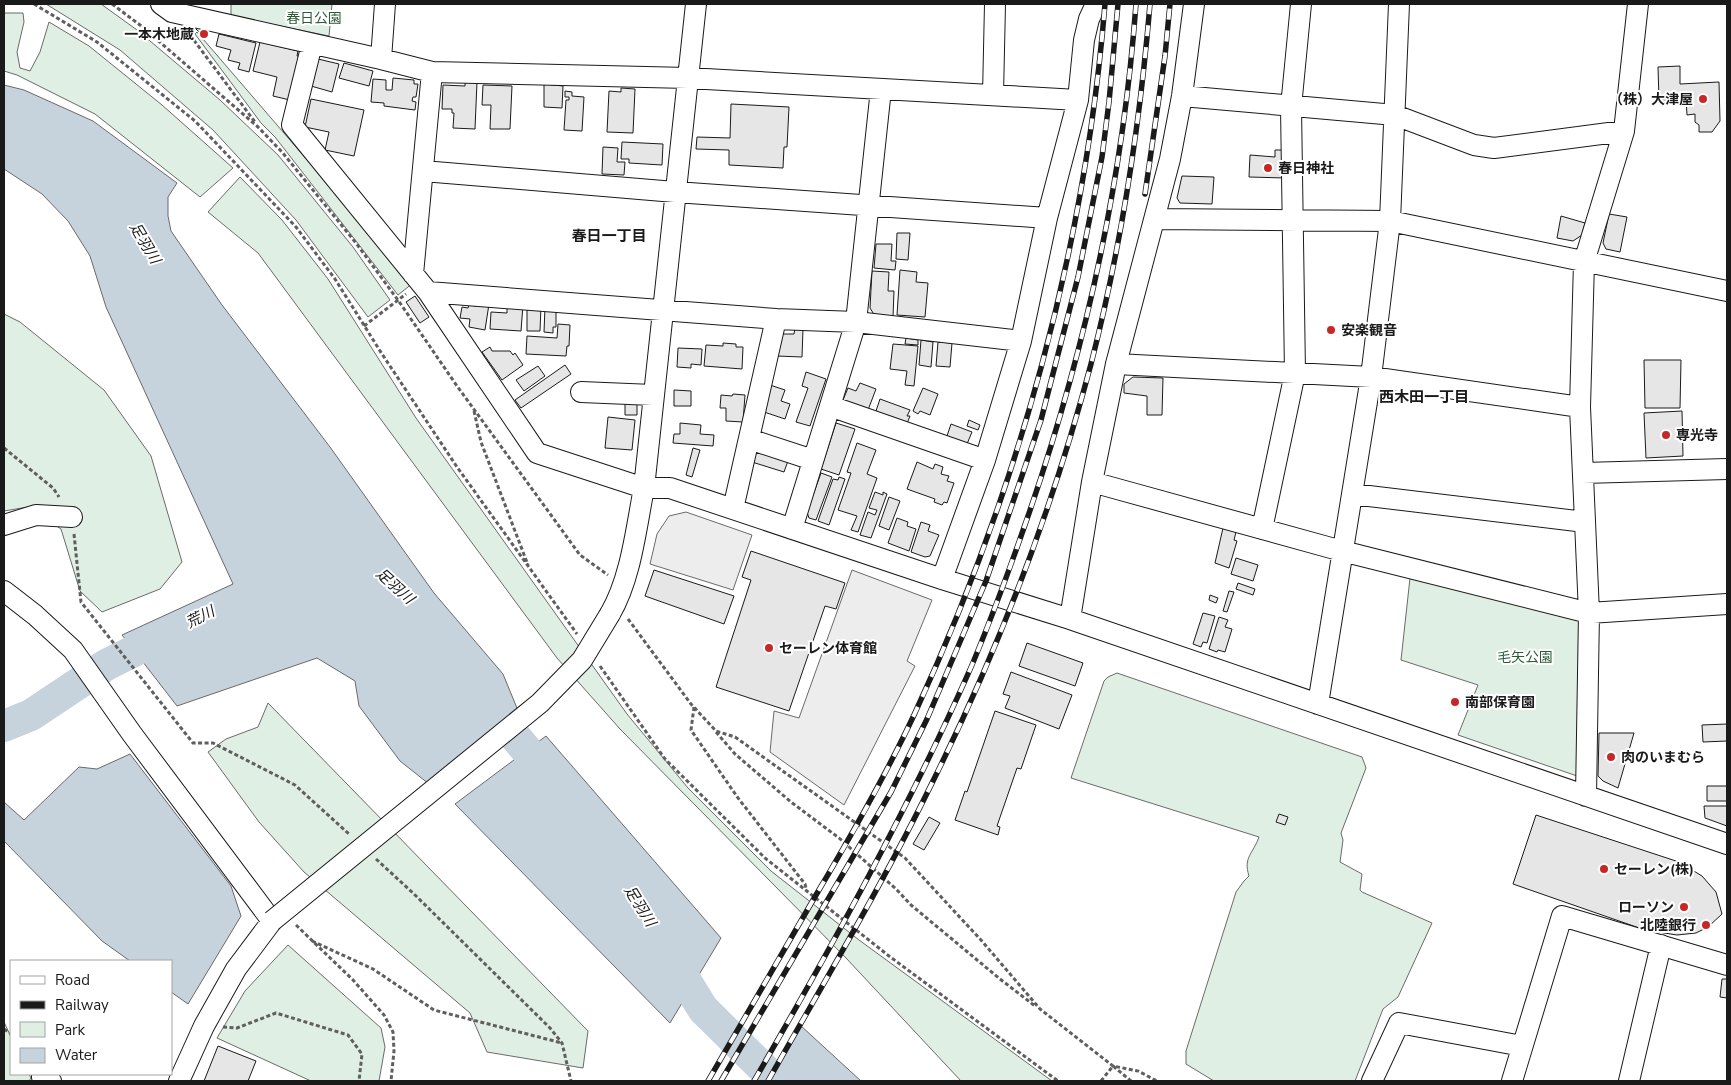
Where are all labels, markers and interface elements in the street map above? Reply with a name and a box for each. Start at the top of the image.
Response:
park label: 春日公園 [286,9,342,28]
place label: 一本木地蔵 [124,25,194,44]
marker: 一本木地蔵 [198,28,210,40]
place label: （株）大津屋 [1609,90,1693,109]
marker: （株）大津屋 [1697,93,1709,105]
place label: 春日神社 [1278,159,1334,178]
marker: 春日神社 [1262,162,1274,174]
water label: 足羽川 [125,219,166,269]
district label: 春日一丁目 [571,226,647,246]
place label: 安楽観音 [1341,321,1397,340]
marker: 安楽観音 [1325,324,1337,336]
district label: 西木田一丁目 [1379,387,1469,407]
place label: 専光寺 [1676,426,1718,445]
marker: 専光寺 [1660,429,1672,441]
water label: 足羽川 [372,564,420,610]
water label: 荒川 [182,600,220,633]
place label: セーレン体育館 [779,639,877,658]
marker: セーレン体育館 [763,642,775,654]
park label: 毛矢公園 [1497,648,1553,667]
place label: 南部保育園 [1465,693,1535,712]
marker: 南部保育園 [1449,696,1461,708]
place label: 肉のいまむら [1621,748,1705,767]
marker: 肉のいまむら [1605,751,1617,763]
place label: セーレン(株) [1614,860,1694,879]
marker: セーレン(株) [1598,863,1610,875]
water label: 足羽川 [620,882,661,932]
place label: ローソン [1618,898,1674,917]
marker: ローソン [1678,901,1690,913]
place label: 北陸銀行 [1640,916,1696,935]
marker: 北陸銀行 [1700,919,1712,931]
legend [10,960,172,1075]
text: Road [55,970,90,990]
text: Railway [55,995,109,1015]
text: Park [55,1020,85,1040]
text: Water [55,1045,98,1065]

